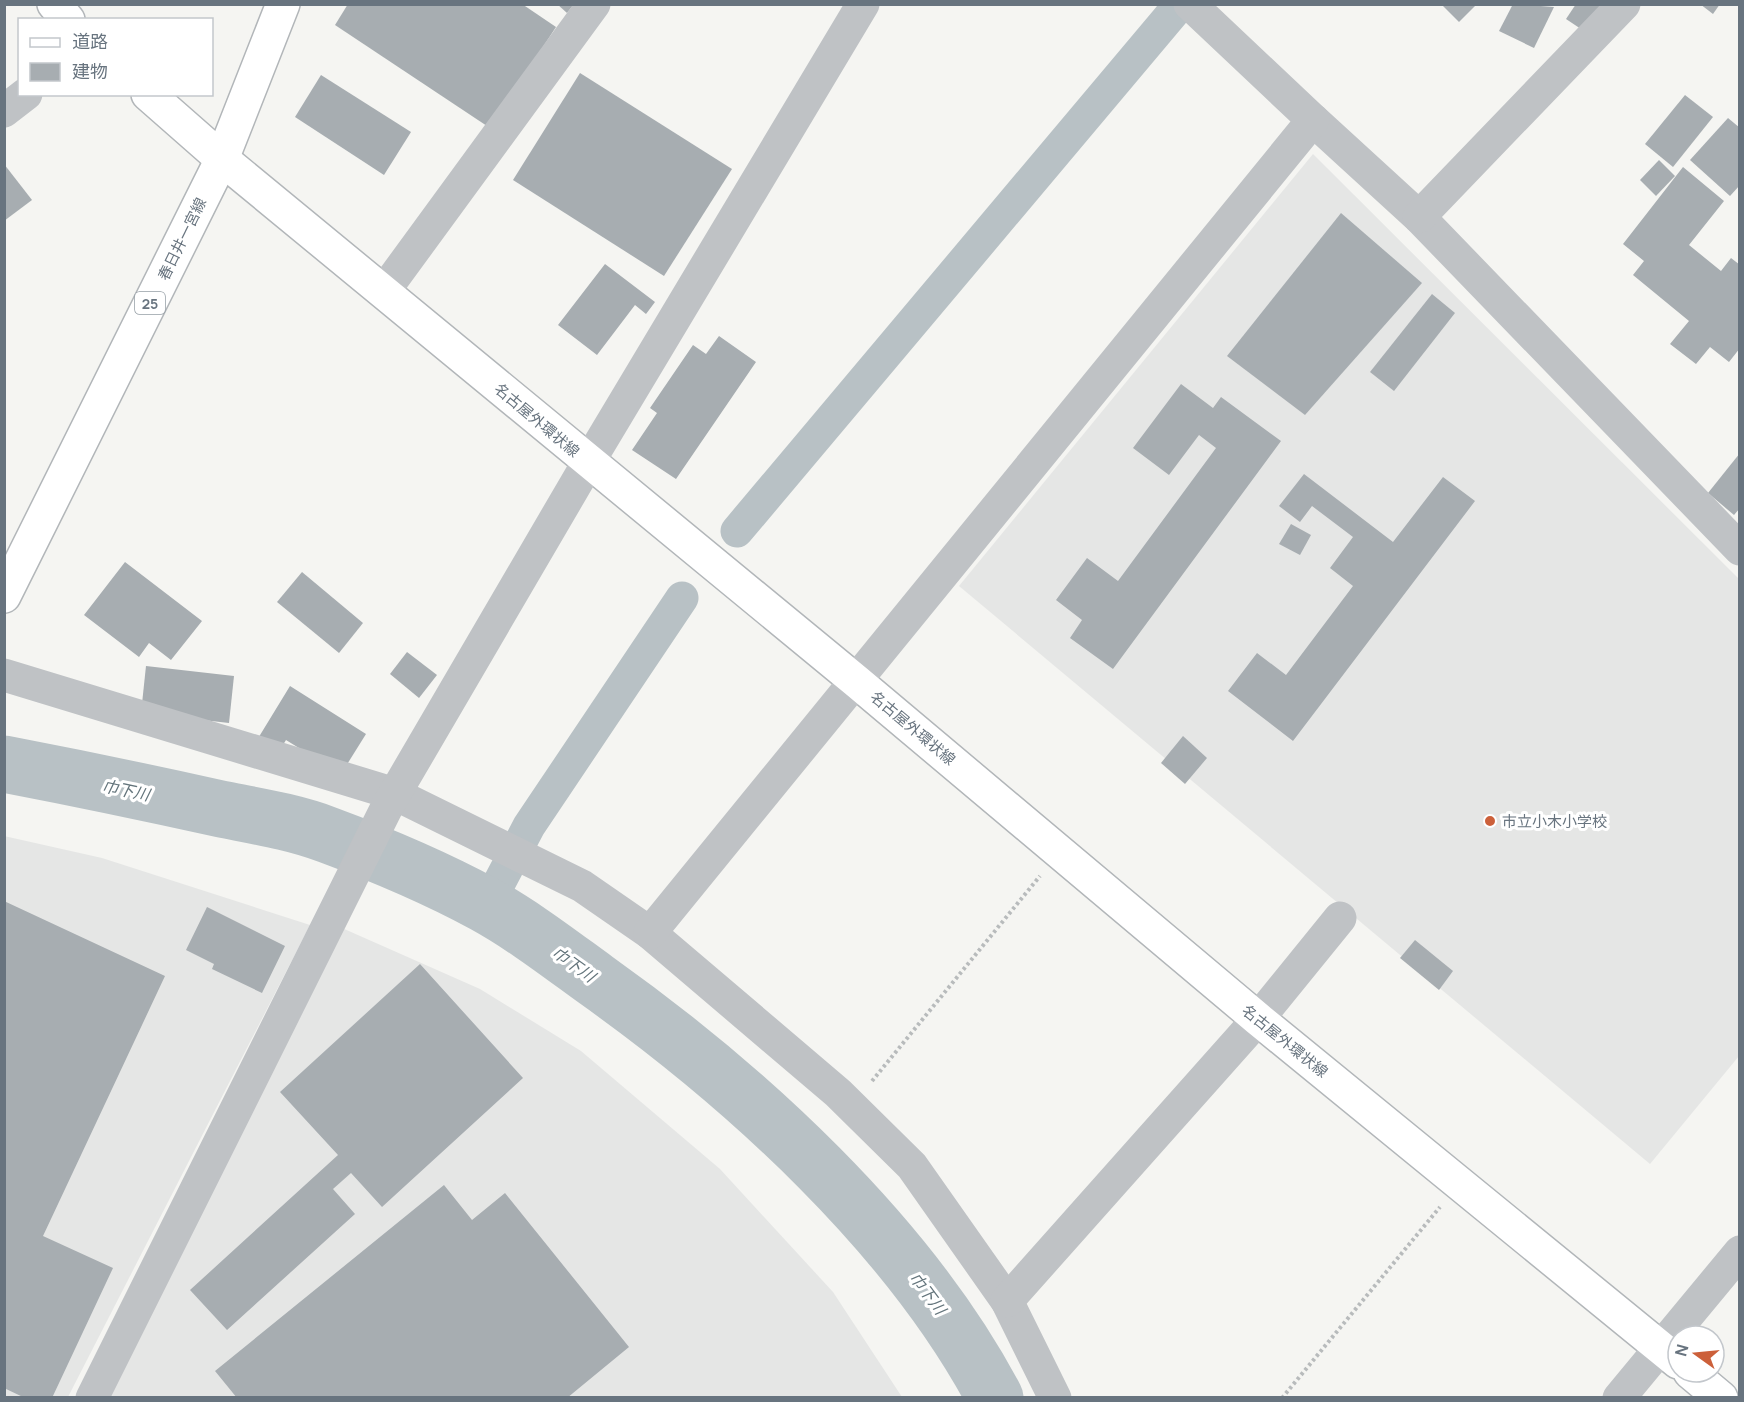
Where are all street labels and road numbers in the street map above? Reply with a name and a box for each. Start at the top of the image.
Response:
street label: 春日井一宮線 [153,194,211,284]
road number: 25 [135,292,165,314]
street label: 名古屋外環状線 [490,378,584,462]
street label: 名古屋外環状線 [866,686,960,770]
street label: 名古屋外環状線 [1238,1000,1332,1082]

